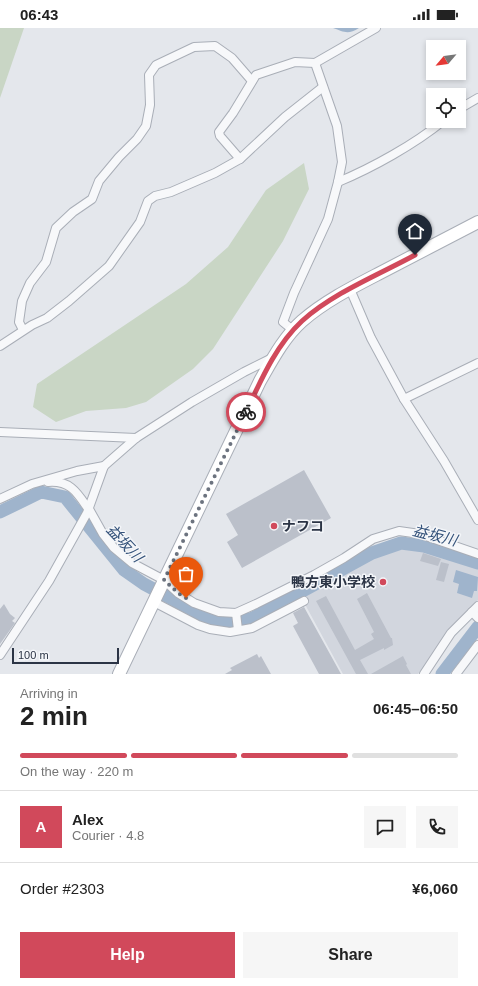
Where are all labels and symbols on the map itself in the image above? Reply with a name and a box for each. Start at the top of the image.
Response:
north arrow [426,40,466,80]
pin [398,214,432,255]
courier [226,392,266,432]
place label: ナフコ [282,518,324,534]
water label: 益坂川 [103,521,148,567]
marker: ナフコ [269,521,279,531]
water label: 益坂川 [411,521,461,549]
pin [169,557,203,598]
place label: 鴨方東小学校 [291,574,375,590]
marker: 鴨方東小学校 [378,577,388,587]
scale bar [12,646,119,665]

